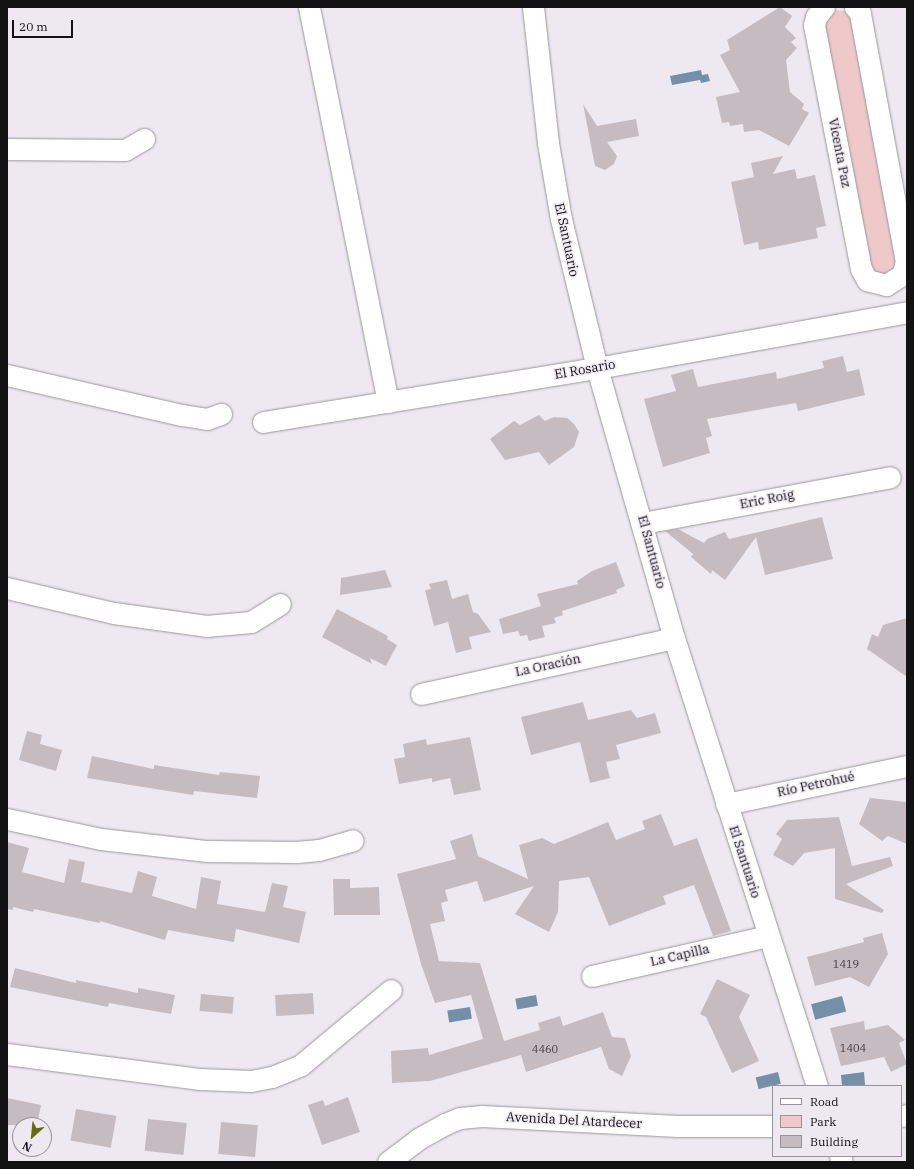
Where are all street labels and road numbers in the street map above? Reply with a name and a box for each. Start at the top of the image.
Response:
street label: Vicenta Paz [825,117,853,189]
street label: El Santuario [551,202,581,278]
street label: El Rosario [553,357,617,383]
street label: Eric Roig [739,487,795,513]
street label: El Santuario [634,514,668,590]
street label: La Oración [514,651,582,681]
street label: Río Petrohué [776,769,856,801]
street label: El Santuario [725,824,763,900]
street label: La Capilla [649,942,711,970]
street label: Avenida Del Atardecer [506,1110,642,1132]

